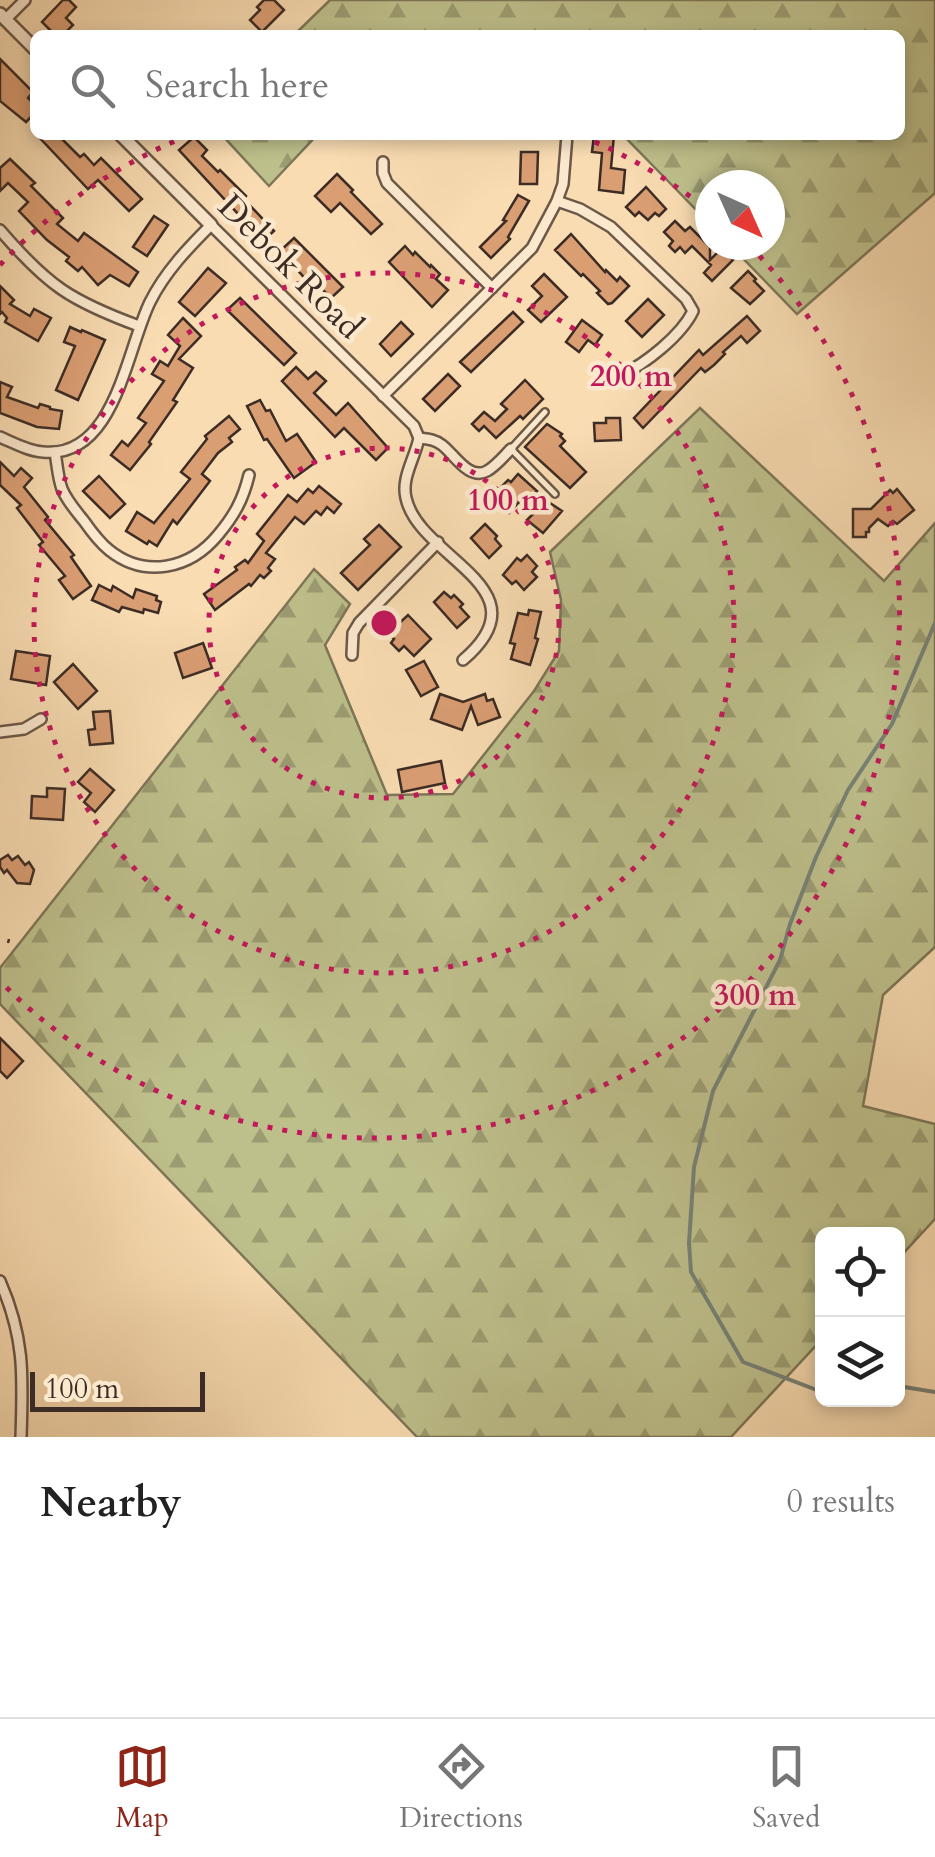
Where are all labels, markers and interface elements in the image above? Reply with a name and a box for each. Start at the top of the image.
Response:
search box [30,30,905,140]
icon: search [65,58,120,113]
text: Search here [145,59,329,111]
north arrow [695,170,785,260]
street label: Debok Road [207,184,374,350]
text: 200 m [590,356,672,397]
text: 100 m [467,480,549,521]
centre of rings [366,605,402,641]
text: 300 m [714,975,796,1016]
map controls [815,1227,905,1407]
button: locate [815,1227,905,1317]
button: layers [815,1317,905,1407]
scale bar [30,1367,205,1412]
text: 100 m [45,1370,119,1408]
text: Nearby [40,1474,182,1531]
text: 0 results [787,1480,895,1524]
tab: Map [115,1739,170,1837]
tab: Directions [399,1739,523,1837]
tab: Saved [752,1739,820,1837]

